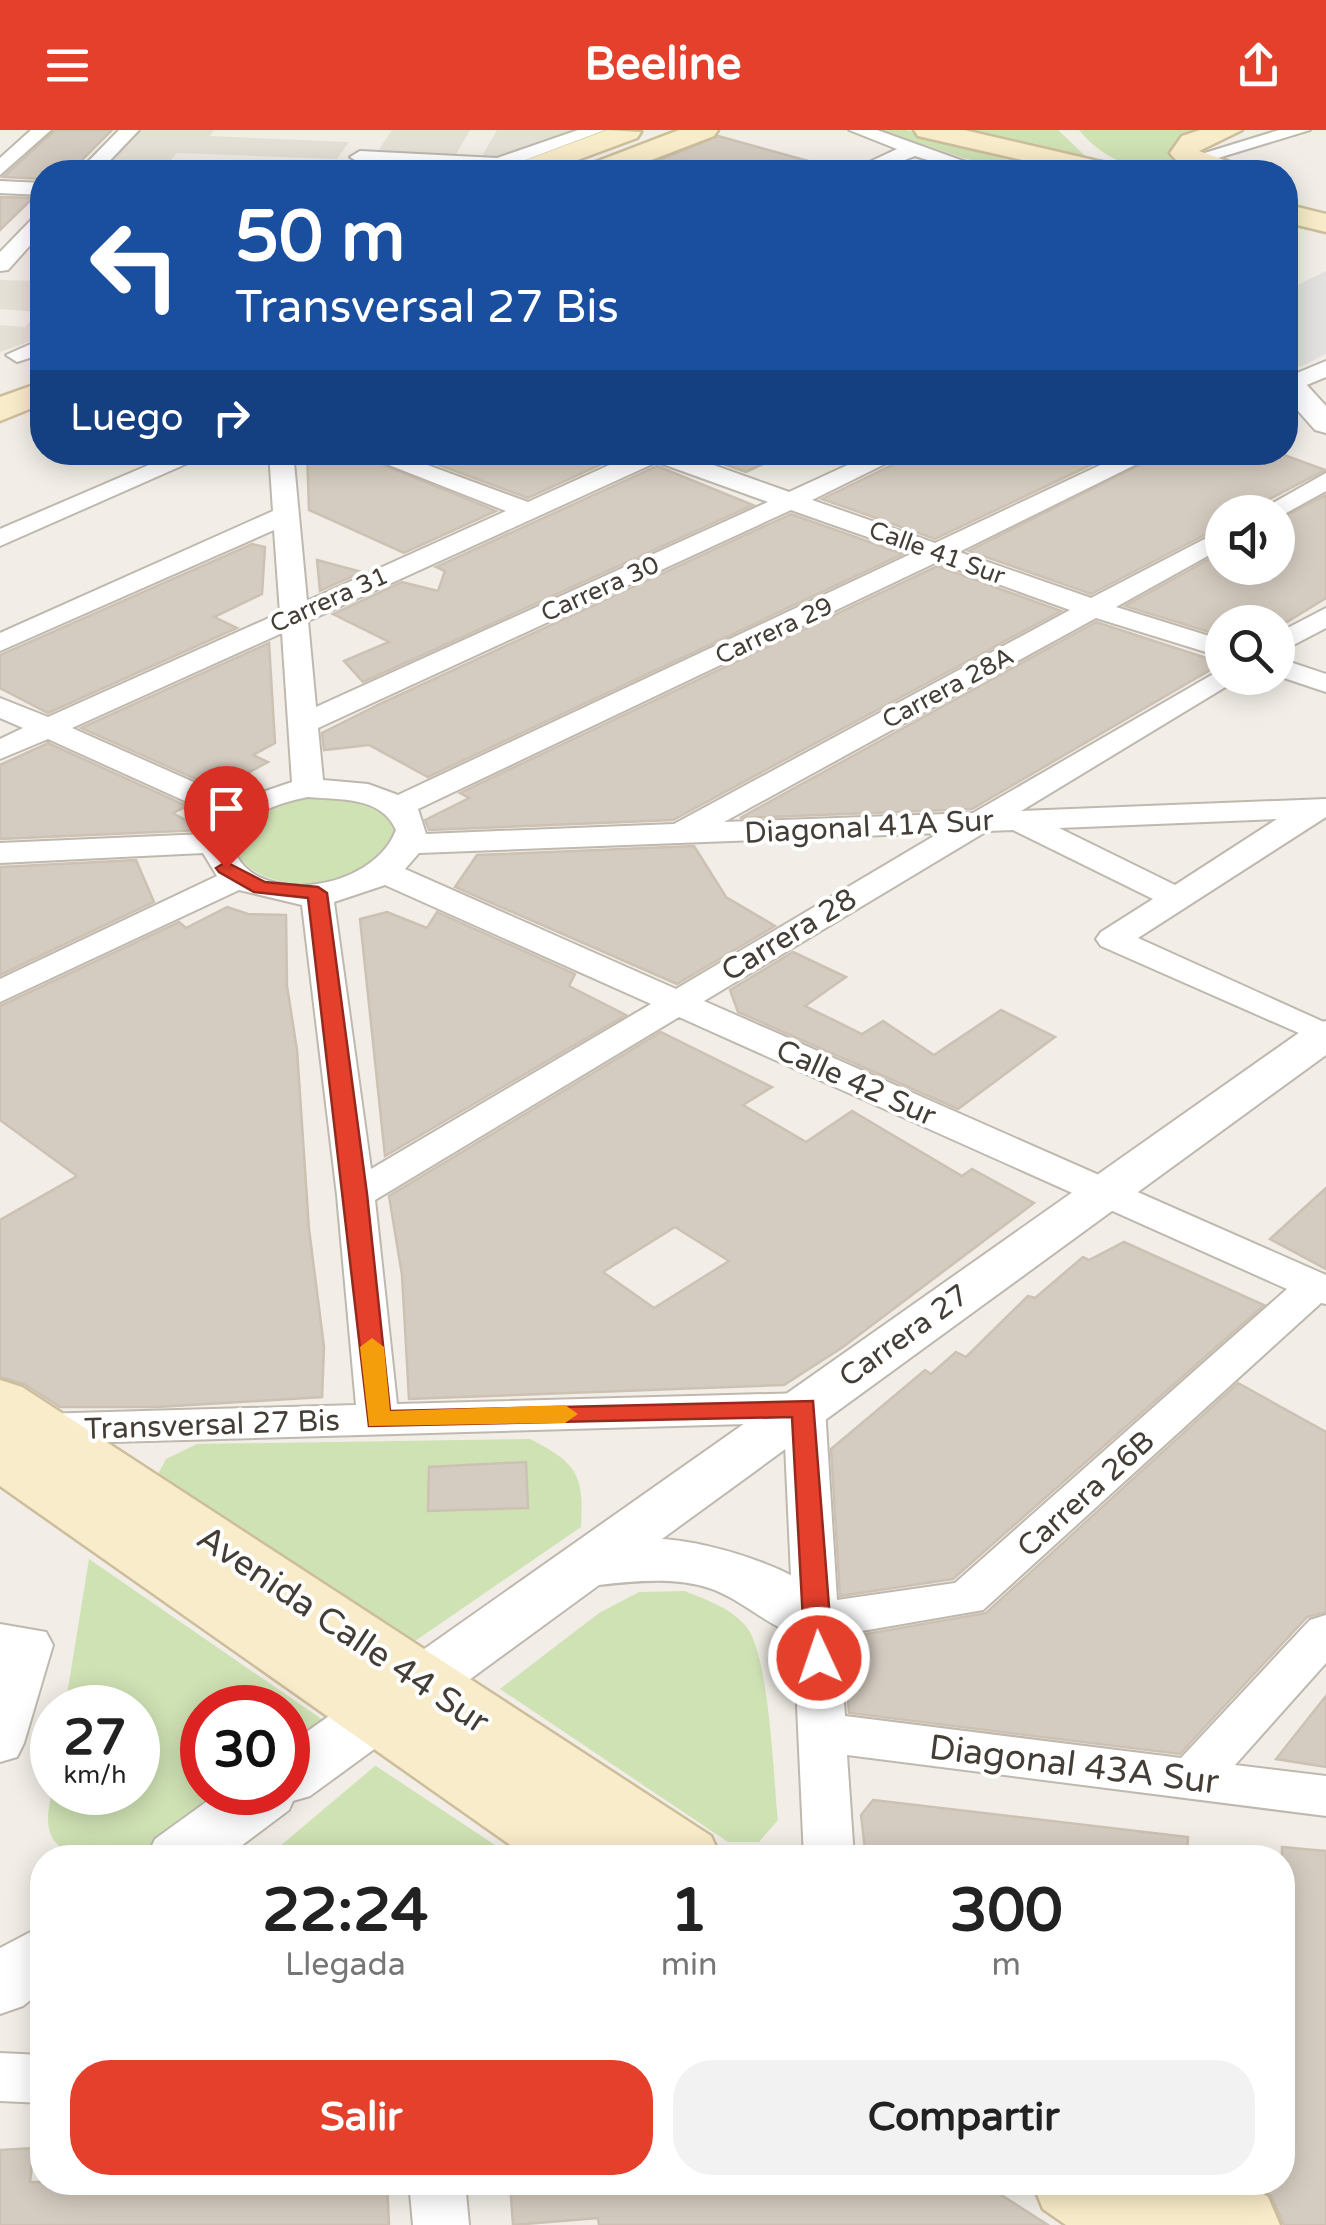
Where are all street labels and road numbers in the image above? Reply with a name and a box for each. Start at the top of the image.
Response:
street label: Calle 41 Sur [865,515,1009,592]
street label: Carrera 30 [536,550,664,628]
street label: Carrera 31 [265,561,393,639]
street label: Carrera 29 [711,591,837,671]
street label: Carrera 28A [877,641,1019,735]
street label: Diagonal 41A Sur [743,802,995,852]
street label: Carrera 28 [715,880,863,990]
street label: Calle 42 Sur [770,1031,942,1135]
street label: Carrera 27 [832,1277,976,1395]
street label: Transversal 27 Bis [83,1402,341,1448]
street label: Carrera 26B [1010,1423,1162,1565]
street label: Avenida Calle 44 Sur [189,1517,498,1744]
street label: Diagonal 43A Sur [927,1726,1222,1804]

